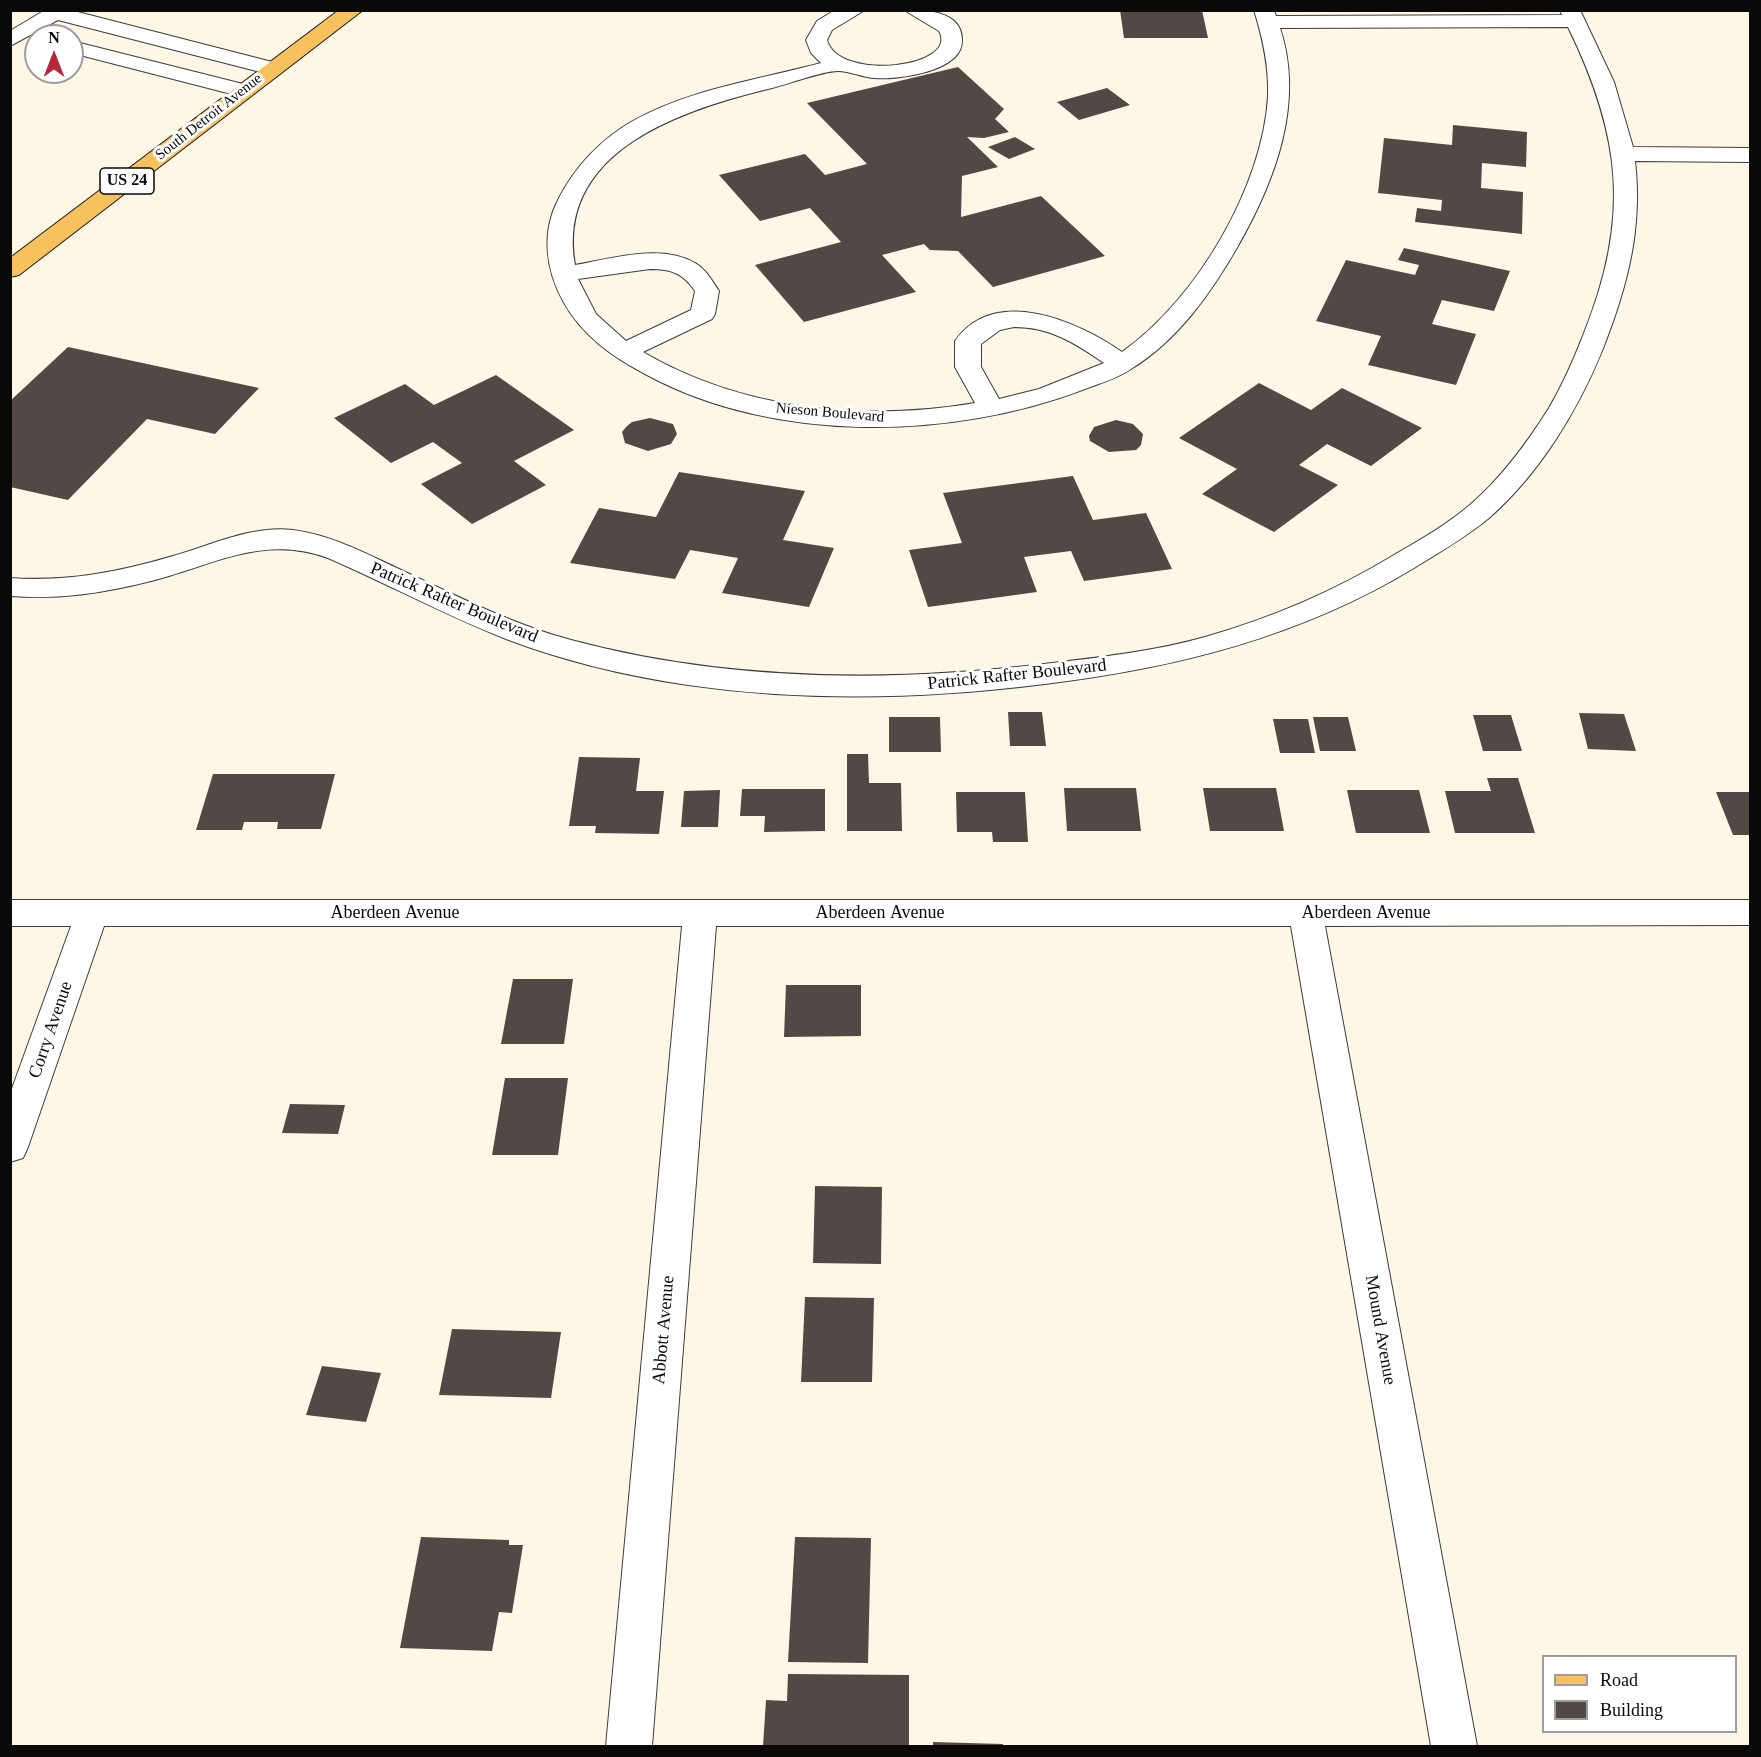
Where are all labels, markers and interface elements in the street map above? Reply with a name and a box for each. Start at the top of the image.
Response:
north arrow [24,24,84,84]
text: N [48,29,60,46]
street label: South Detroit Avenue [152,70,266,164]
road number: US 24 [100,168,154,194]
street label: Nieson Boulevard [775,399,885,427]
street label: Patrick Rafter Boulevard [367,558,541,648]
street label: Patrick Rafter Boulevard [926,655,1108,695]
street label: Aberdeen Avenue [330,902,460,924]
street label: Aberdeen Avenue [815,902,945,924]
street label: Aberdeen Avenue [1301,902,1431,924]
street label: Corry Avenue [24,979,78,1081]
street label: Mound Avenue [1360,1273,1400,1387]
street label: Abbott Avenue [648,1275,680,1385]
legend [1542,1655,1737,1733]
text: Road [1600,1670,1638,1690]
text: Building [1600,1700,1663,1720]

